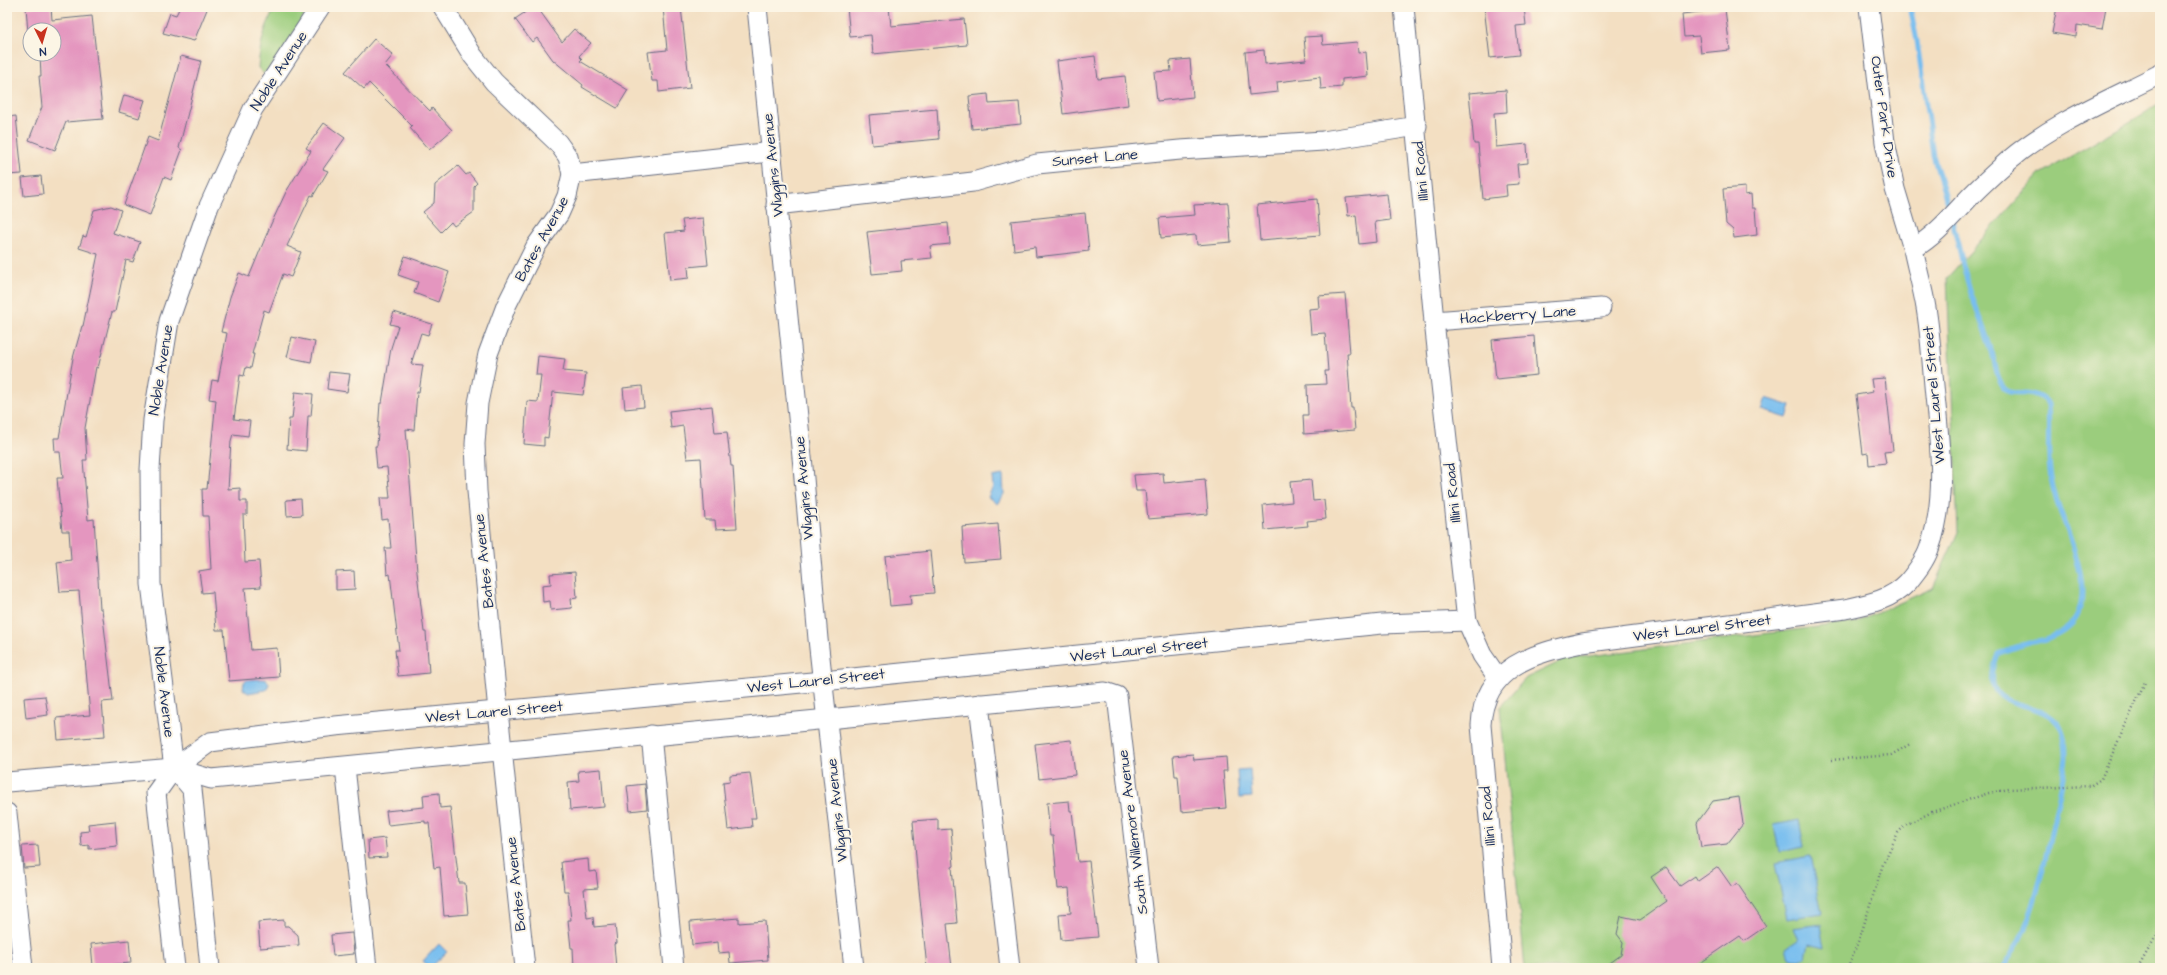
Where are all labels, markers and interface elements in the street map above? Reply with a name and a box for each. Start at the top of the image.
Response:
north arrow [22,22,62,62]
street label: Noble Avenue [245,27,313,115]
text: N [39,44,47,59]
street label: Outer Park Drive [1865,55,1903,179]
street label: Wiggins Avenue [757,112,790,218]
street label: Illini Road [1408,140,1434,202]
street label: Sunset Lane [1051,144,1139,172]
street label: Bates Avenue [510,192,574,286]
street label: Hackberry Lane [1459,300,1577,331]
street label: Noble Avenue [143,323,179,417]
street label: West Laurel Street [1918,325,1950,465]
street label: Wiggins Avenue [789,435,820,541]
street label: Illini Road [1439,462,1467,524]
street label: Bates Avenue [469,513,499,609]
street label: West Laurel Street [1632,609,1772,647]
street label: West Laurel Street [1069,632,1209,668]
street label: Noble Avenue [148,645,180,739]
street label: West Laurel Street [746,663,886,699]
street label: West Laurel Street [424,696,564,728]
street label: South Willemore Avenue [1112,749,1154,915]
street label: Wiggins Avenue [821,757,854,863]
street label: Illini Road [1475,785,1501,847]
street label: Bates Avenue [501,836,531,932]

